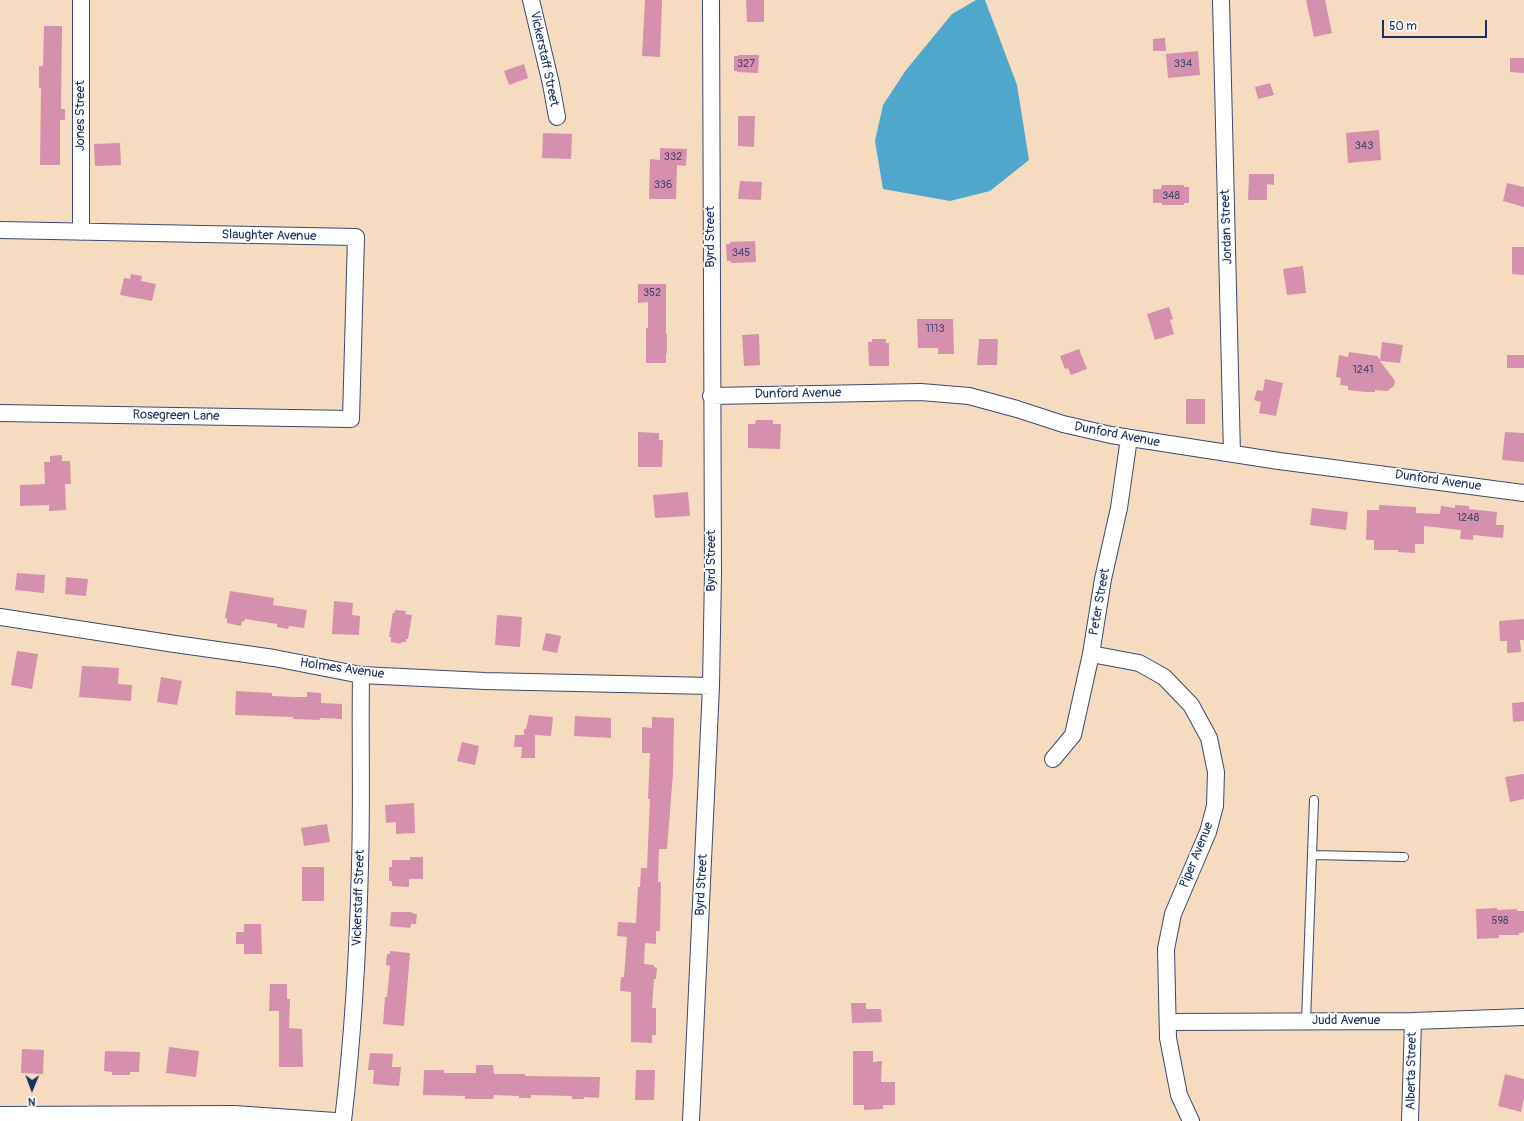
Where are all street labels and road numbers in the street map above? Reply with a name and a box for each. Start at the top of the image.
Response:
street label: Vickerstaff Street [526,10,562,108]
street label: Jones Street [73,81,89,151]
street label: Jordan Street [1218,189,1236,265]
street label: Byrd Street [703,206,719,268]
street label: Slaughter Avenue [221,227,317,245]
street label: Dunford Avenue [754,385,842,403]
street label: Rosegreen Lane [132,407,220,425]
street label: Dunford Avenue [1073,419,1161,451]
street label: Dunford Avenue [1394,467,1482,495]
street label: Byrd Street [704,530,720,592]
street label: Peter Street [1086,567,1114,637]
street label: Holmes Avenue [299,655,385,683]
street label: Piper Avenue [1177,820,1217,890]
street label: Vickerstaff Street [350,849,368,947]
street label: Byrd Street [693,854,711,916]
street label: Judd Avenue [1312,1013,1380,1029]
street label: Alberta Street [1404,1032,1420,1110]

